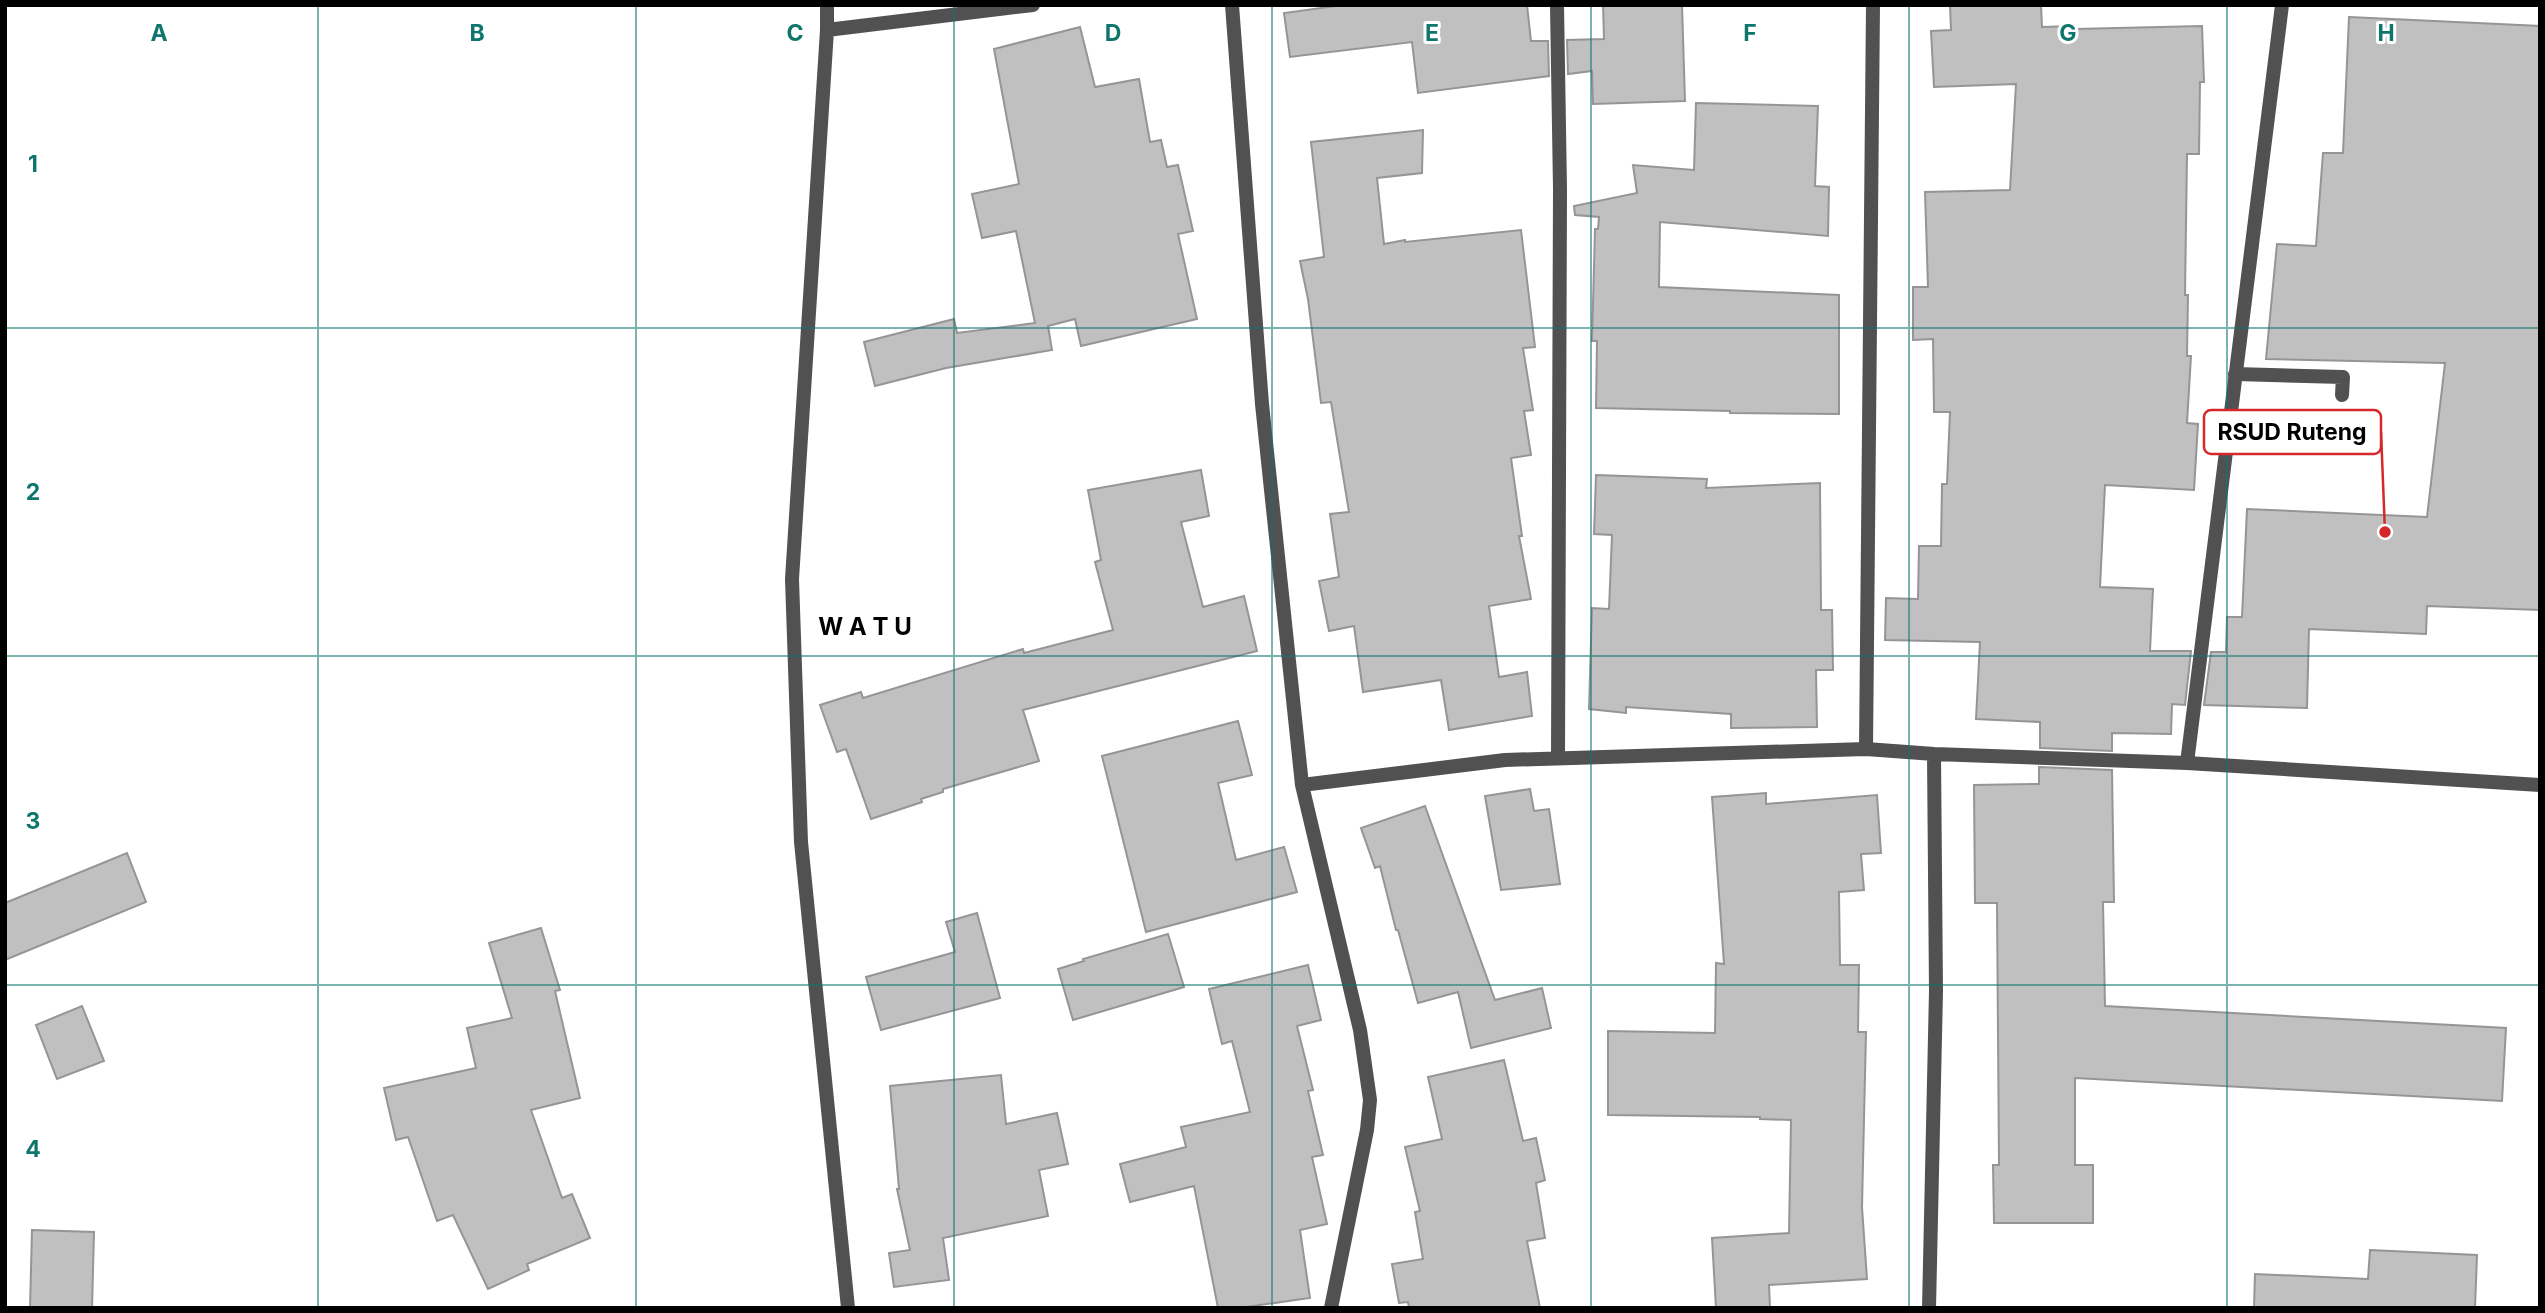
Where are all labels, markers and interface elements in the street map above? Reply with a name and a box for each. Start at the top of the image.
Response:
text: A [150,19,168,47]
text: B [469,19,485,47]
text: C [786,19,804,47]
text: D [1105,19,1121,47]
text: E [1425,19,1439,47]
text: F [1743,19,1757,47]
text: G [2059,19,2077,47]
text: H [2377,19,2395,47]
text: 1 [28,150,38,178]
callout: RSUD Ruteng [2204,410,2381,454]
text: RSUD Ruteng [2217,418,2367,446]
text: 2 [26,478,40,506]
district label: W A T U [818,612,912,641]
text: 3 [26,807,40,835]
text: 4 [25,1135,41,1163]

